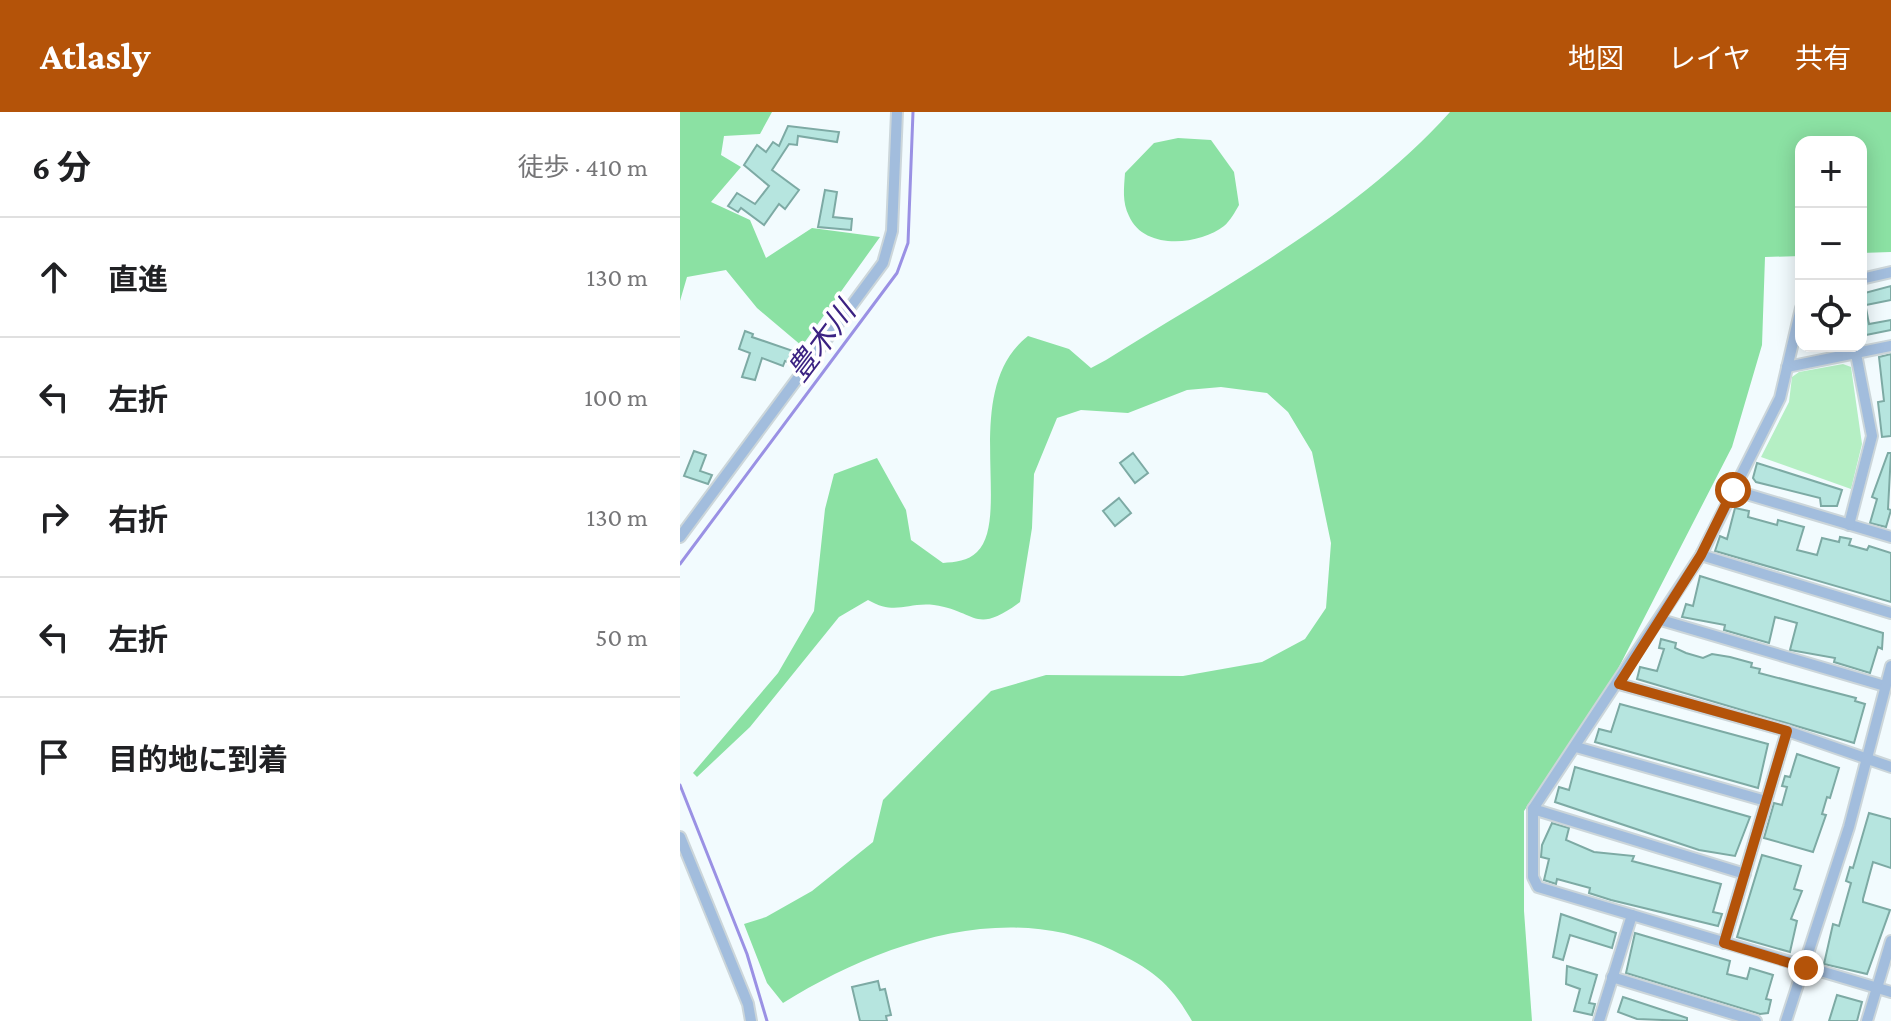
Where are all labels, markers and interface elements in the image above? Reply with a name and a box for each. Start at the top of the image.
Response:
text: Atlasly [40,35,151,77]
text: 地図 [1568,43,1624,74]
text: レイヤ [1668,43,1751,74]
text: 共有 [1795,43,1851,74]
map controls [1795,136,1867,352]
button: + [1795,136,1867,208]
text: 6 分 [32,149,91,186]
text: 徒歩 · 410 m [518,153,648,182]
button: − [1795,208,1867,280]
icon: ahead [32,255,76,299]
text: 直進 [108,263,168,296]
text: 130 m [587,263,648,292]
button: locate [1795,280,1867,352]
water label: 豊木川 [781,293,863,387]
icon: left [32,375,76,419]
text: 左折 [108,383,168,416]
text: 100 m [584,383,648,412]
route start [1715,472,1751,508]
icon: right [32,495,76,539]
text: 右折 [108,503,168,536]
text: 130 m [587,503,648,532]
icon: left [32,615,76,659]
text: 左折 [108,623,168,656]
text: 50 m [595,623,648,652]
icon: arrive [32,735,76,779]
text: 目的地に到着 [108,743,288,776]
route end [1788,950,1824,986]

